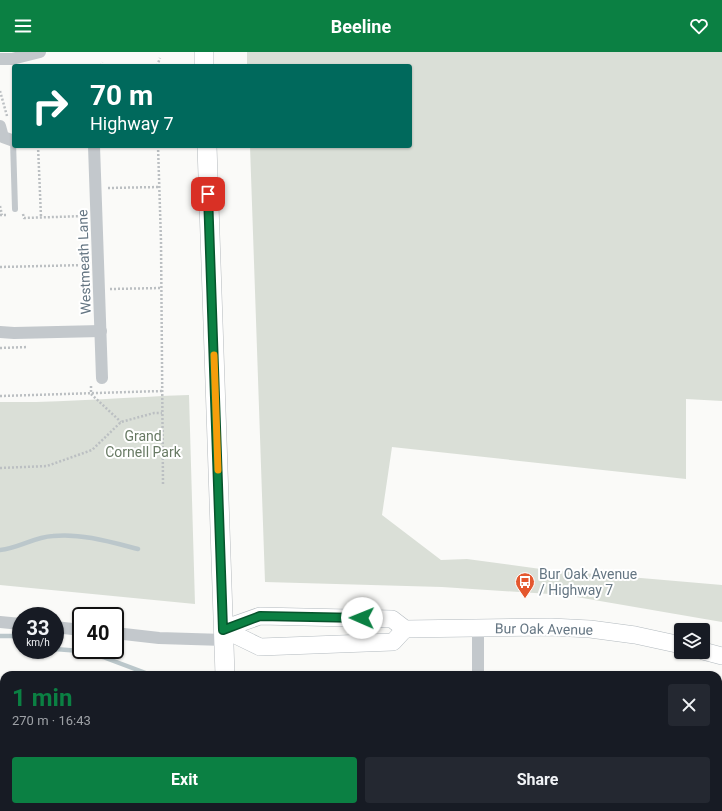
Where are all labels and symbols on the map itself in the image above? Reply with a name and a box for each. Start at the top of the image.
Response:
pin [191,177,225,211]
street label: Westmeath Lane [74,209,94,315]
park label: Grand Cornell Park [105,428,182,460]
place label: Bur Oak Avenue / Highway 7 [539,566,637,598]
bus stop icon: Bur Oak Avenue / Highway 7 [514,571,536,599]
position arrow [341,597,383,639]
speed limit sign: 40 [72,607,124,659]
street label: Bur Oak Avenue [495,620,593,638]

